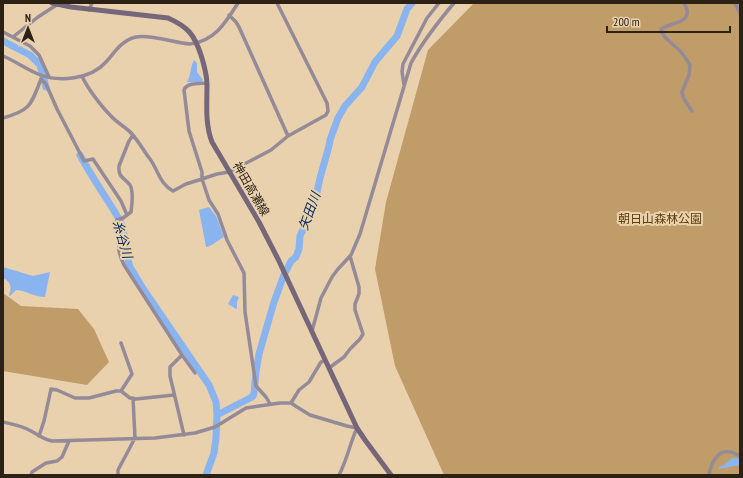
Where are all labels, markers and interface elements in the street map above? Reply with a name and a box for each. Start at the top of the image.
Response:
north arrow [8,8,48,48]
scale bar [607,8,730,34]
text: N [25,11,31,25]
text: 200 m [613,14,640,29]
street label: 神田高瀬線 [230,159,273,218]
water label: 矢田川 [295,188,325,232]
park label: 朝日山森林公園 [618,211,702,226]
water label: 糸谷川 [109,218,137,262]

